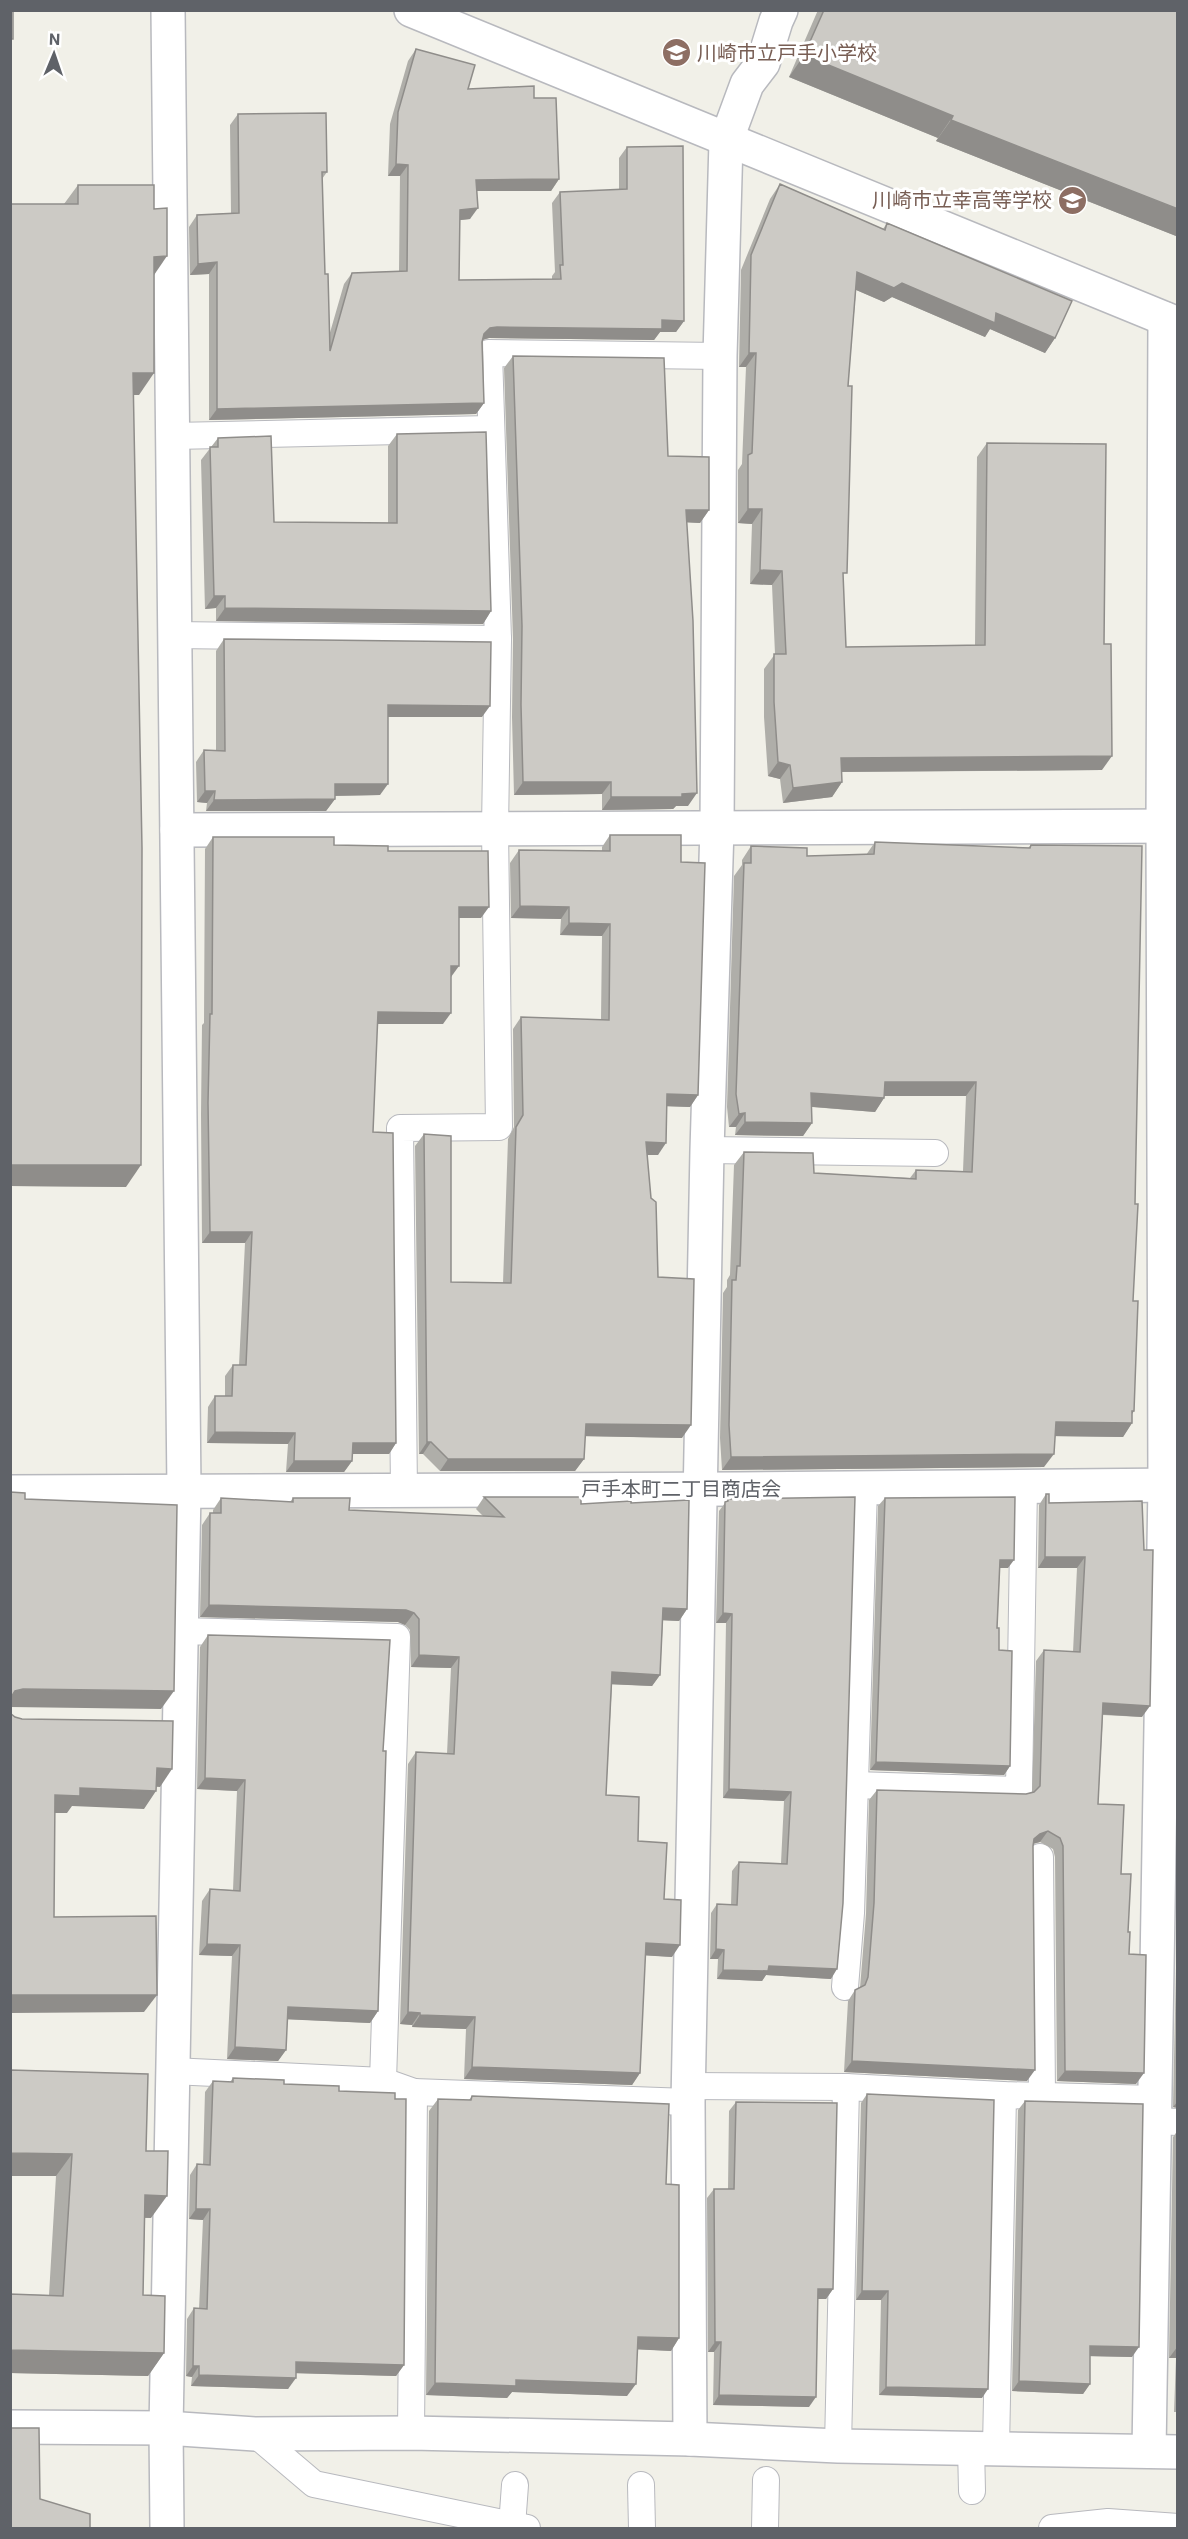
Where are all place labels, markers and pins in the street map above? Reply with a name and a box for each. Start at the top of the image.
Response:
school or university icon: 川崎市立戸手小学校 [660,37,692,69]
place label: 川崎市立戸手小学校 [697,41,877,65]
school or university icon: 川崎市立幸高等学校 [1057,184,1089,216]
place label: 川崎市立幸高等学校 [872,188,1052,212]

